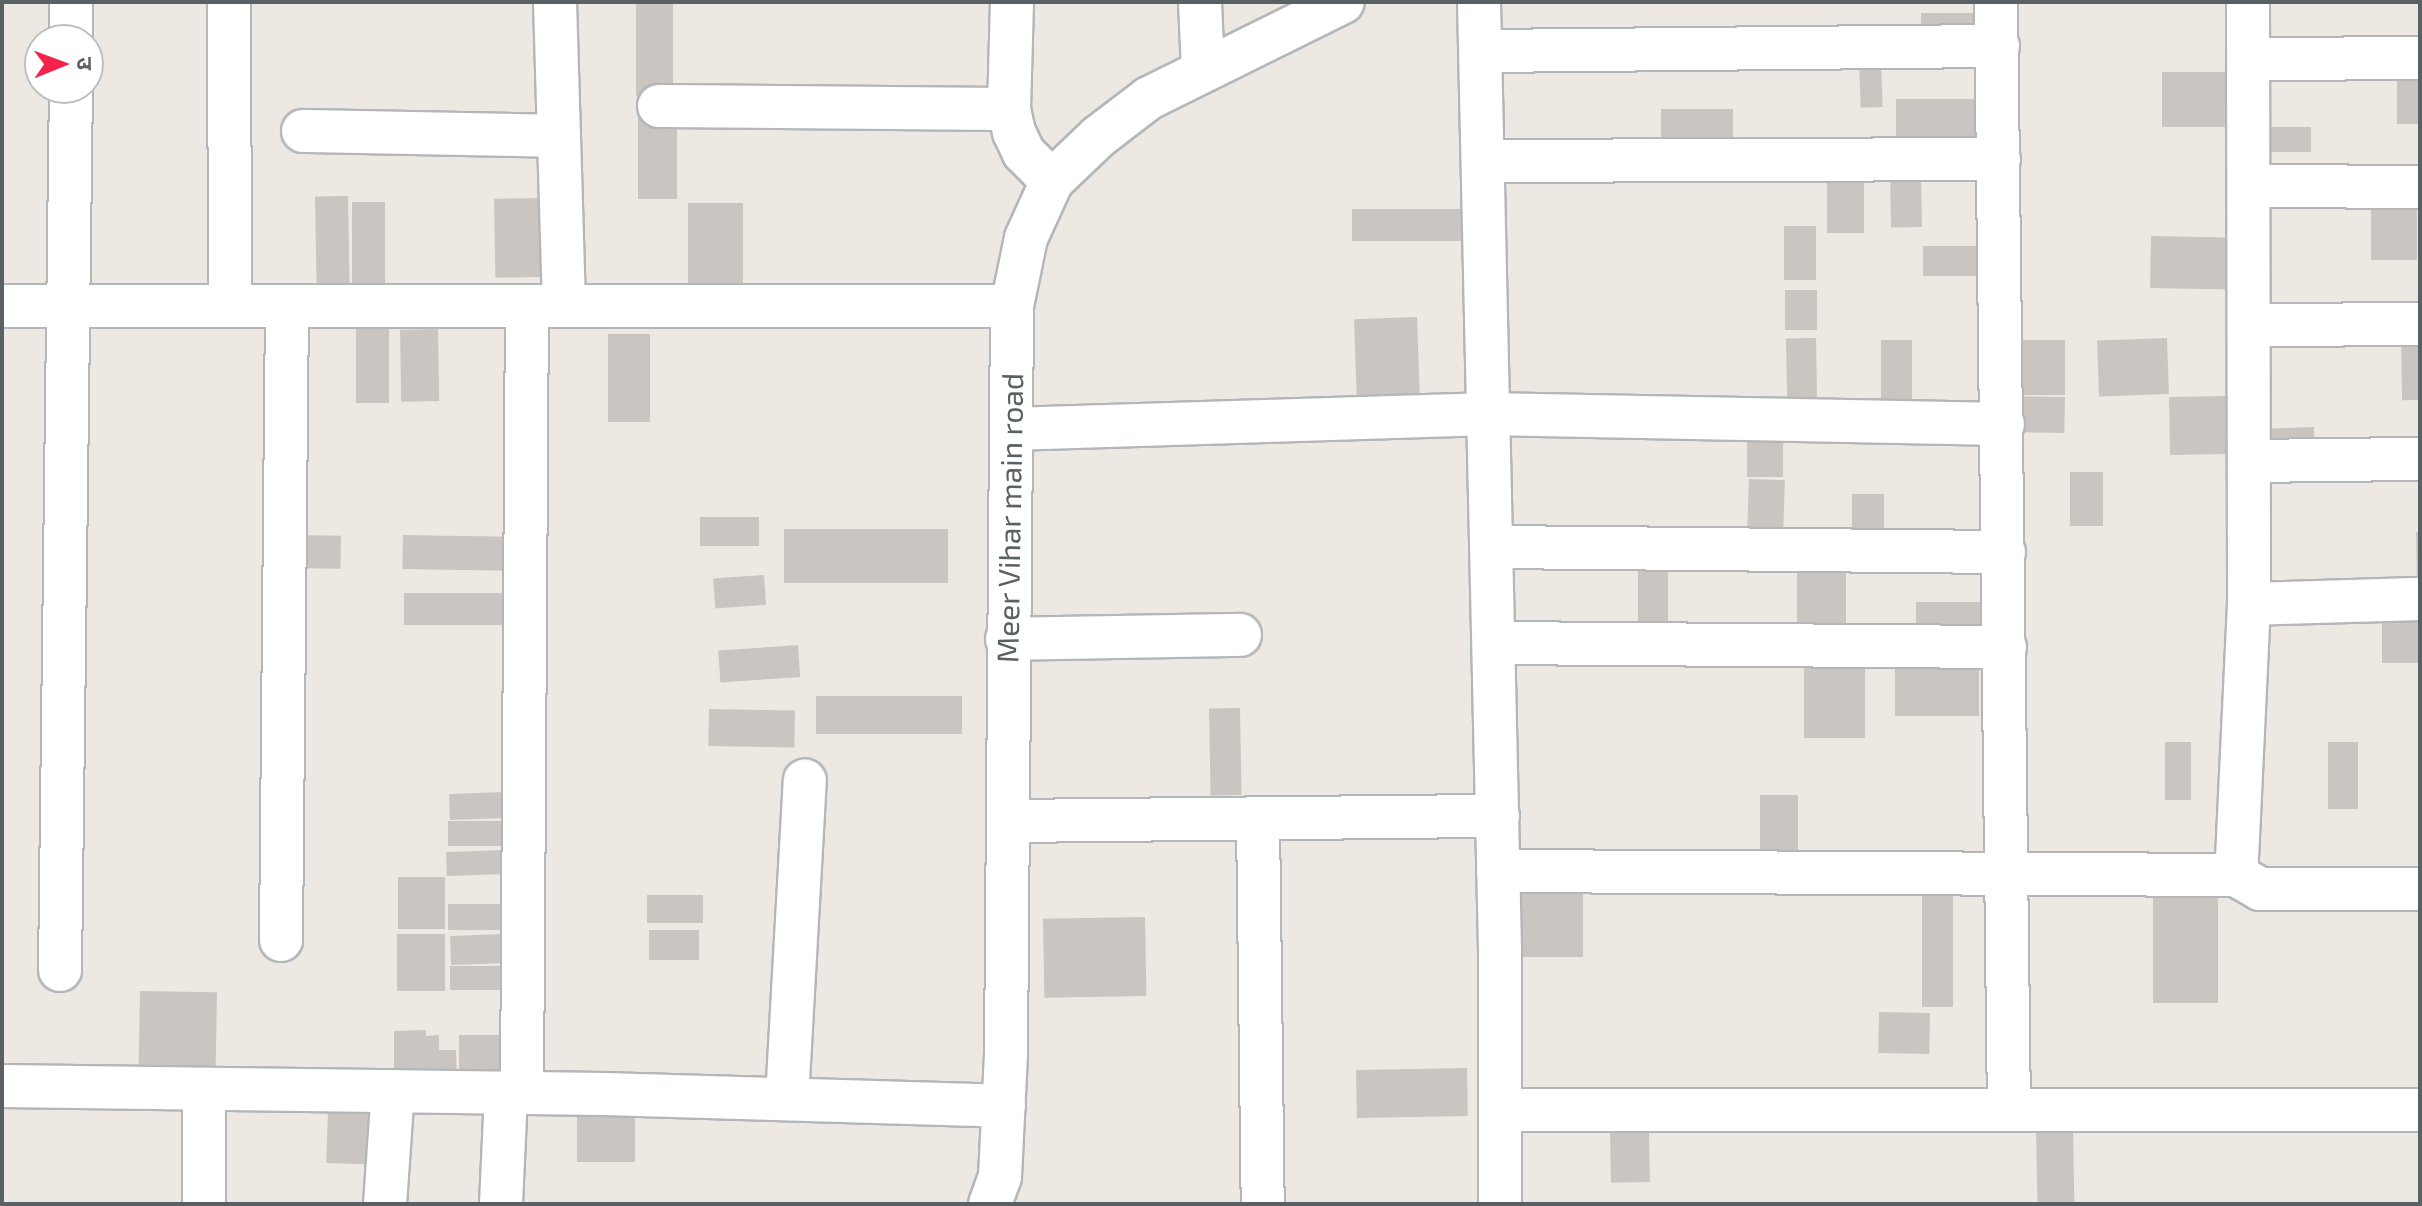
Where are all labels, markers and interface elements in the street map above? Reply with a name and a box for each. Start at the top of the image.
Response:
north arrow [24,24,104,104]
text: उ [73,57,99,70]
street label: Meer Vihar main road [988,372,1030,664]

